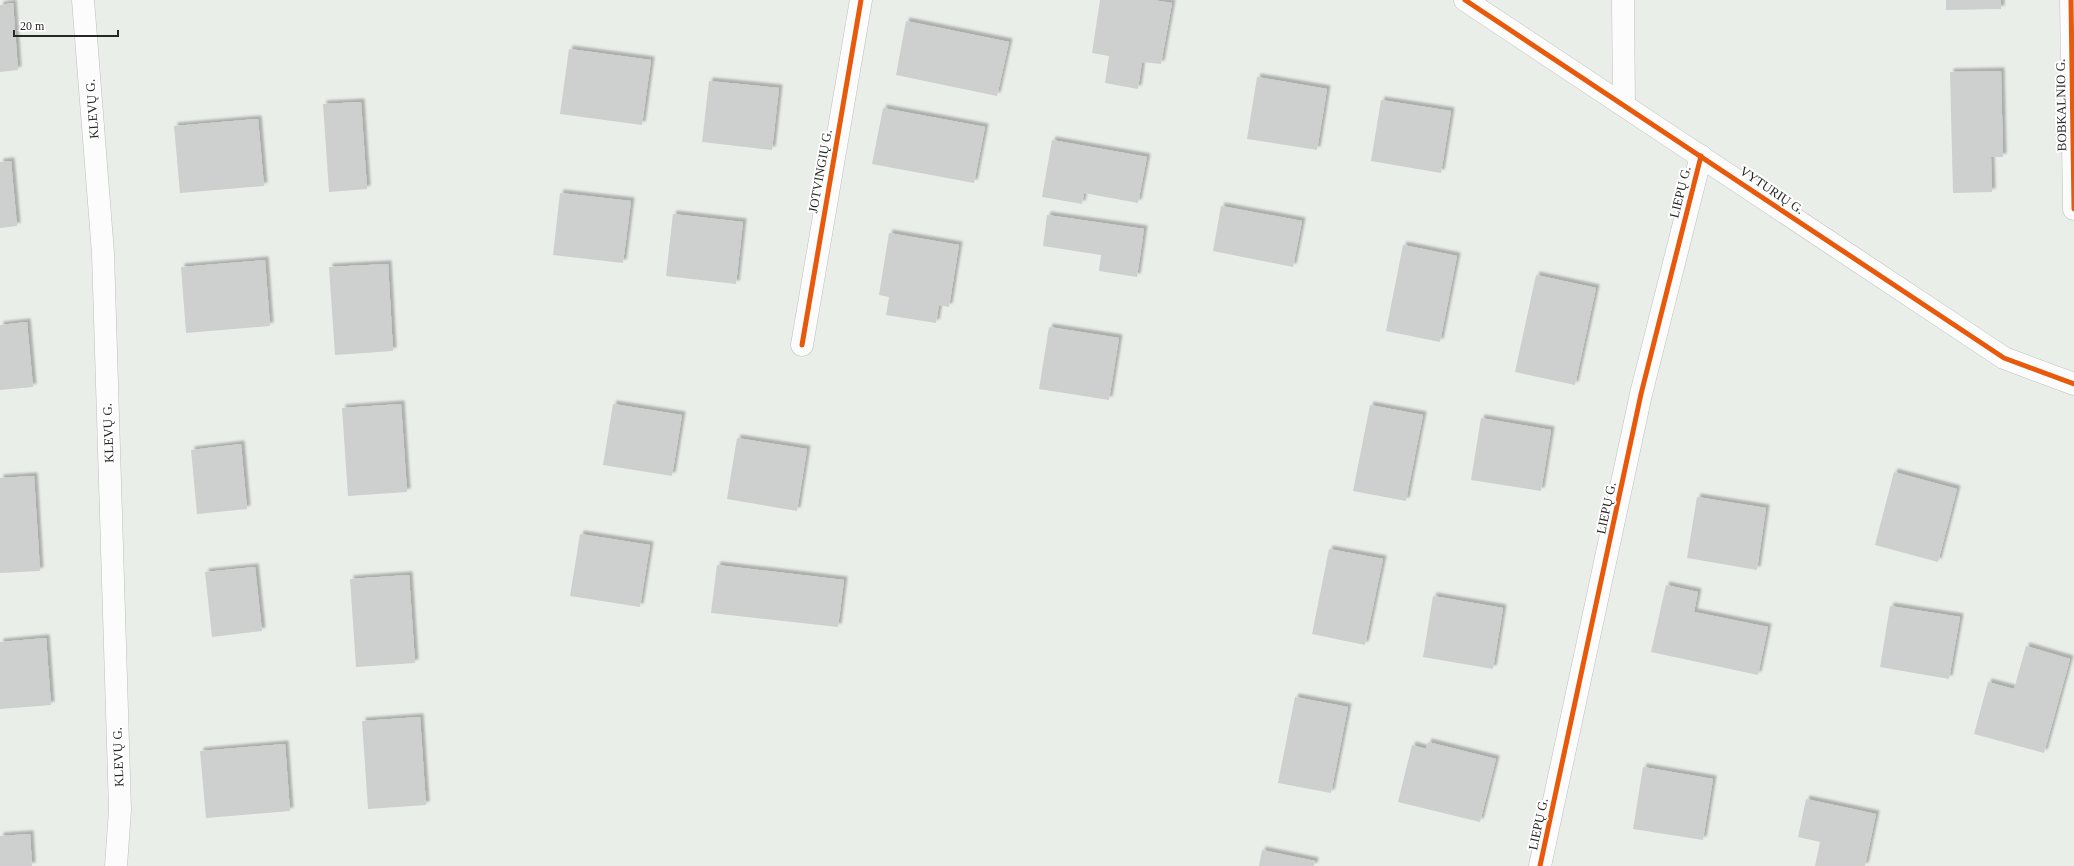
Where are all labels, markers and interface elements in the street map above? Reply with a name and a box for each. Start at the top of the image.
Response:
scale bar [14,12,118,38]
text: 20 m [20,19,45,33]
street label: BOBKALNIO G. [2053,59,2069,151]
street label: KLEVŲ G. [82,79,102,139]
street label: JOTVINGIŲ G. [805,128,835,214]
street label: VYTURIŲ G. [1737,163,1807,217]
street label: LIEPŲ G. [1666,165,1694,219]
street label: KLEVŲ G. [99,403,117,463]
street label: LIEPŲ G. [1593,481,1619,535]
street label: KLEVŲ G. [109,727,127,787]
street label: LIEPŲ G. [1525,797,1551,851]

